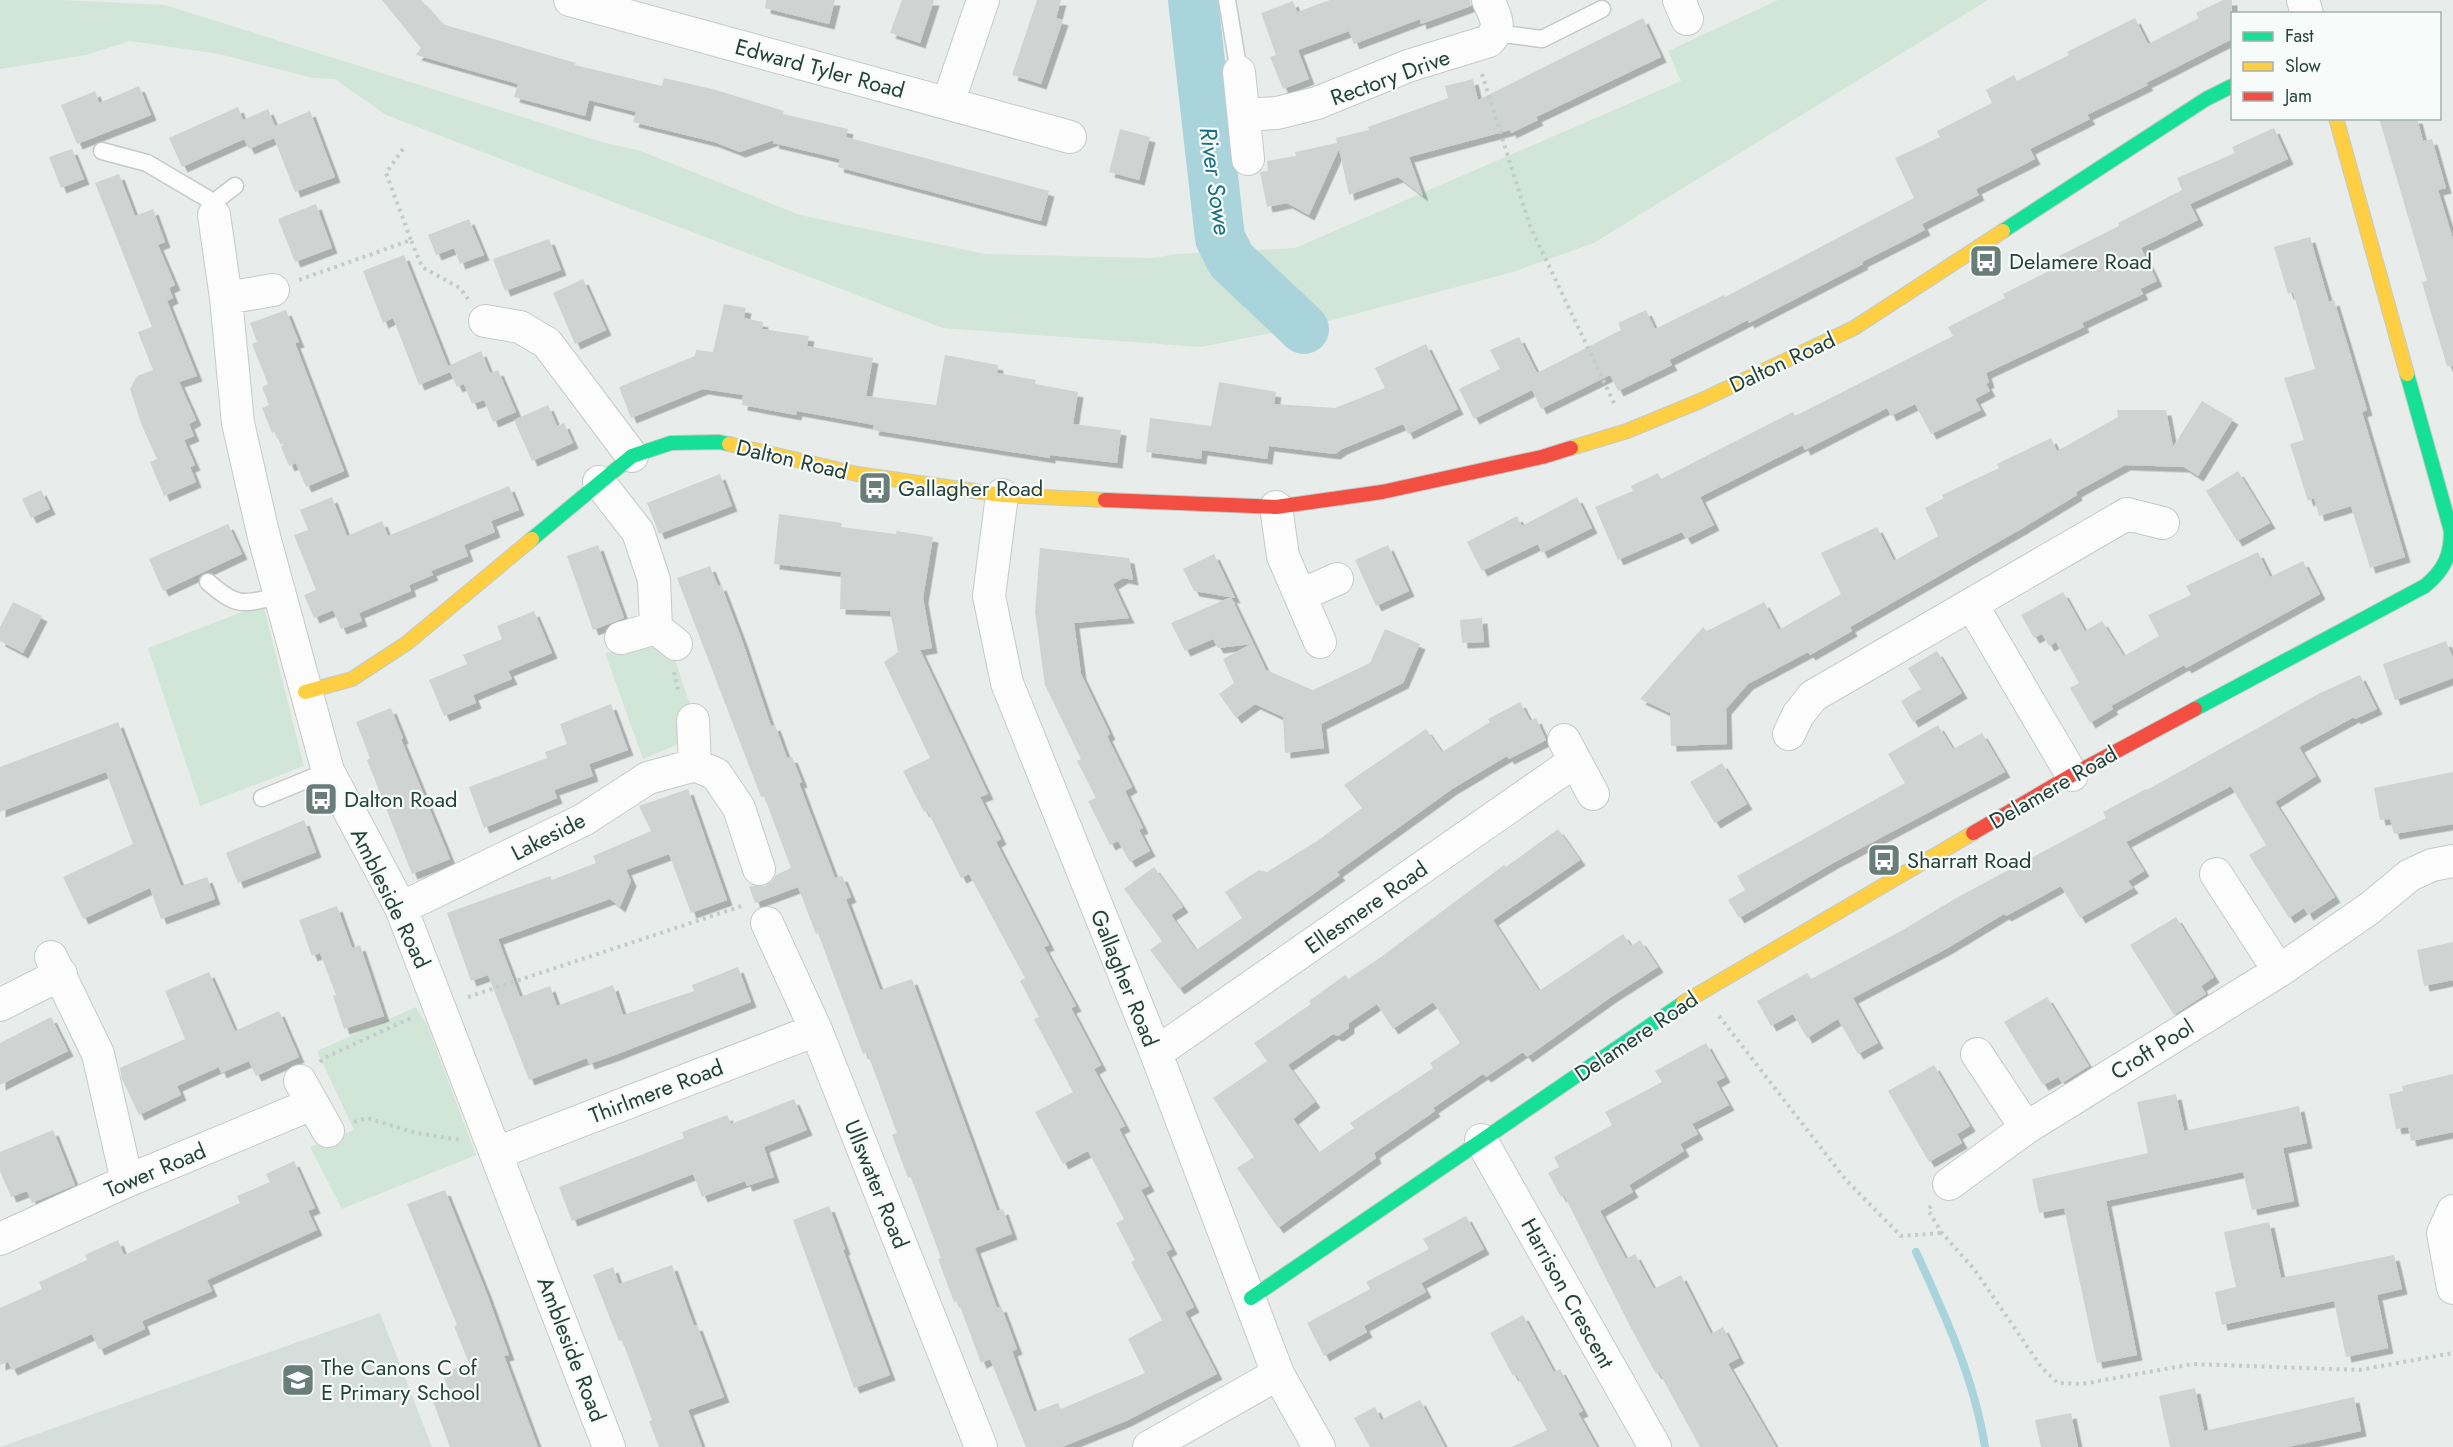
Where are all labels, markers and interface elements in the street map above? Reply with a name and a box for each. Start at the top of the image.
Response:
legend [2231,12,2441,120]
text: Fast [2285,23,2314,49]
street label: Edward Tyler Road [732,30,908,106]
street label: Rectory Drive [1326,41,1454,113]
text: Slow [2285,53,2322,79]
text: Jam [2283,83,2312,109]
water label: River Sowe [1191,125,1240,237]
bus stop icon: Delamere Road [1968,243,2004,279]
place label: Delamere Road [2009,245,2152,277]
street label: Dalton Road [1724,324,1840,400]
street label: Dalton Road [733,431,851,487]
bus stop icon: Gallagher Road [857,470,893,506]
place label: Gallagher Road [898,472,1043,504]
street label: Delamere Road [1983,737,2123,837]
bus stop icon: Dalton Road [303,781,339,817]
place label: Dalton Road [344,783,458,815]
street label: Lakeside [505,804,591,868]
street label: Ambleside Road [343,822,439,974]
bus stop icon: Sharratt Road [1866,842,1902,878]
place label: Sharratt Road [1907,844,2031,876]
street label: Ellesmere Road [1298,853,1434,961]
street label: Gallagher Road [1083,905,1167,1051]
street label: Delamere Road [1568,983,1704,1089]
street label: Croft Pool [2104,1011,2200,1087]
street label: Thirlmere Road [584,1051,728,1131]
street label: Ullswater Road [837,1115,917,1253]
street label: Tower Road [99,1134,211,1206]
street label: Harrison Crescent [1513,1212,1623,1375]
street label: Ambleside Road [530,1272,614,1426]
place label: The Canons C of E Primary School [321,1351,480,1408]
school or university icon: The Canons C of E Primary School [280,1362,316,1398]

